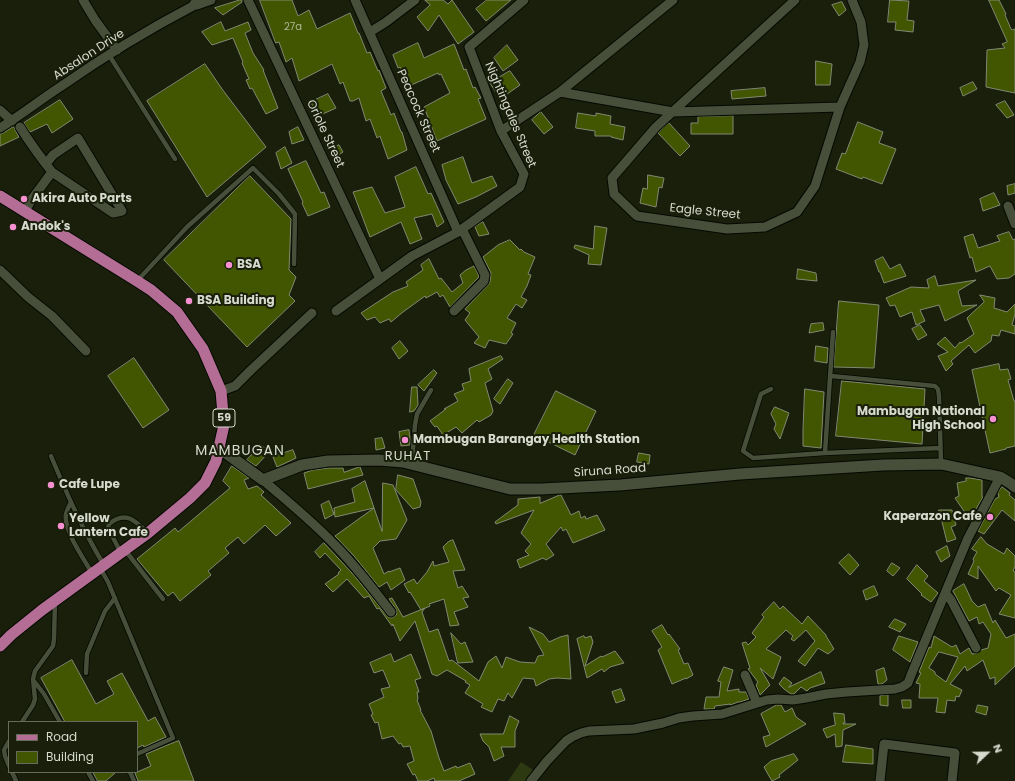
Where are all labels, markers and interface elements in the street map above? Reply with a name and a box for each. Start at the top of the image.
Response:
house number: 27a [284,21,302,33]
street label: Absalon Drive [51,27,127,83]
street label: Nightingales Street [481,60,539,170]
street label: Peacock Street [393,67,443,155]
street label: Oriole Street [303,98,347,170]
place label: Akira Auto Parts [32,192,132,206]
marker: Akira Auto Parts [19,194,29,204]
street label: Eagle Street [669,201,741,223]
place label: Andok's [21,220,70,234]
marker: Andok's [8,222,18,232]
place label: BSA [237,258,261,272]
marker: BSA [224,260,234,270]
place label: BSA Building [197,294,275,308]
marker: BSA Building [184,296,194,306]
place label: Mambugan National High School [857,405,985,433]
road number: 59 [213,409,235,427]
marker: Mambugan National High School [988,414,998,424]
place label: Mambugan Barangay Health Station [413,433,640,447]
marker: Mambugan Barangay Health Station [400,435,410,445]
district label: MAMBUGAN [195,443,285,459]
district label: RUHAT [385,449,431,465]
street label: Siruna Road [573,461,647,481]
place label: Cafe Lupe [59,478,120,492]
marker: Cafe Lupe [46,480,56,490]
place label: Kaperazon Cafe [883,510,982,524]
place label: Yellow Lantern Cafe [69,512,148,540]
marker: Kaperazon Cafe [985,512,995,522]
marker: Yellow Lantern Cafe [56,521,66,531]
legend [8,721,138,773]
text: Road [46,728,77,745]
north arrow [967,733,1007,773]
text: N [989,742,1007,755]
text: Building [46,748,94,765]

